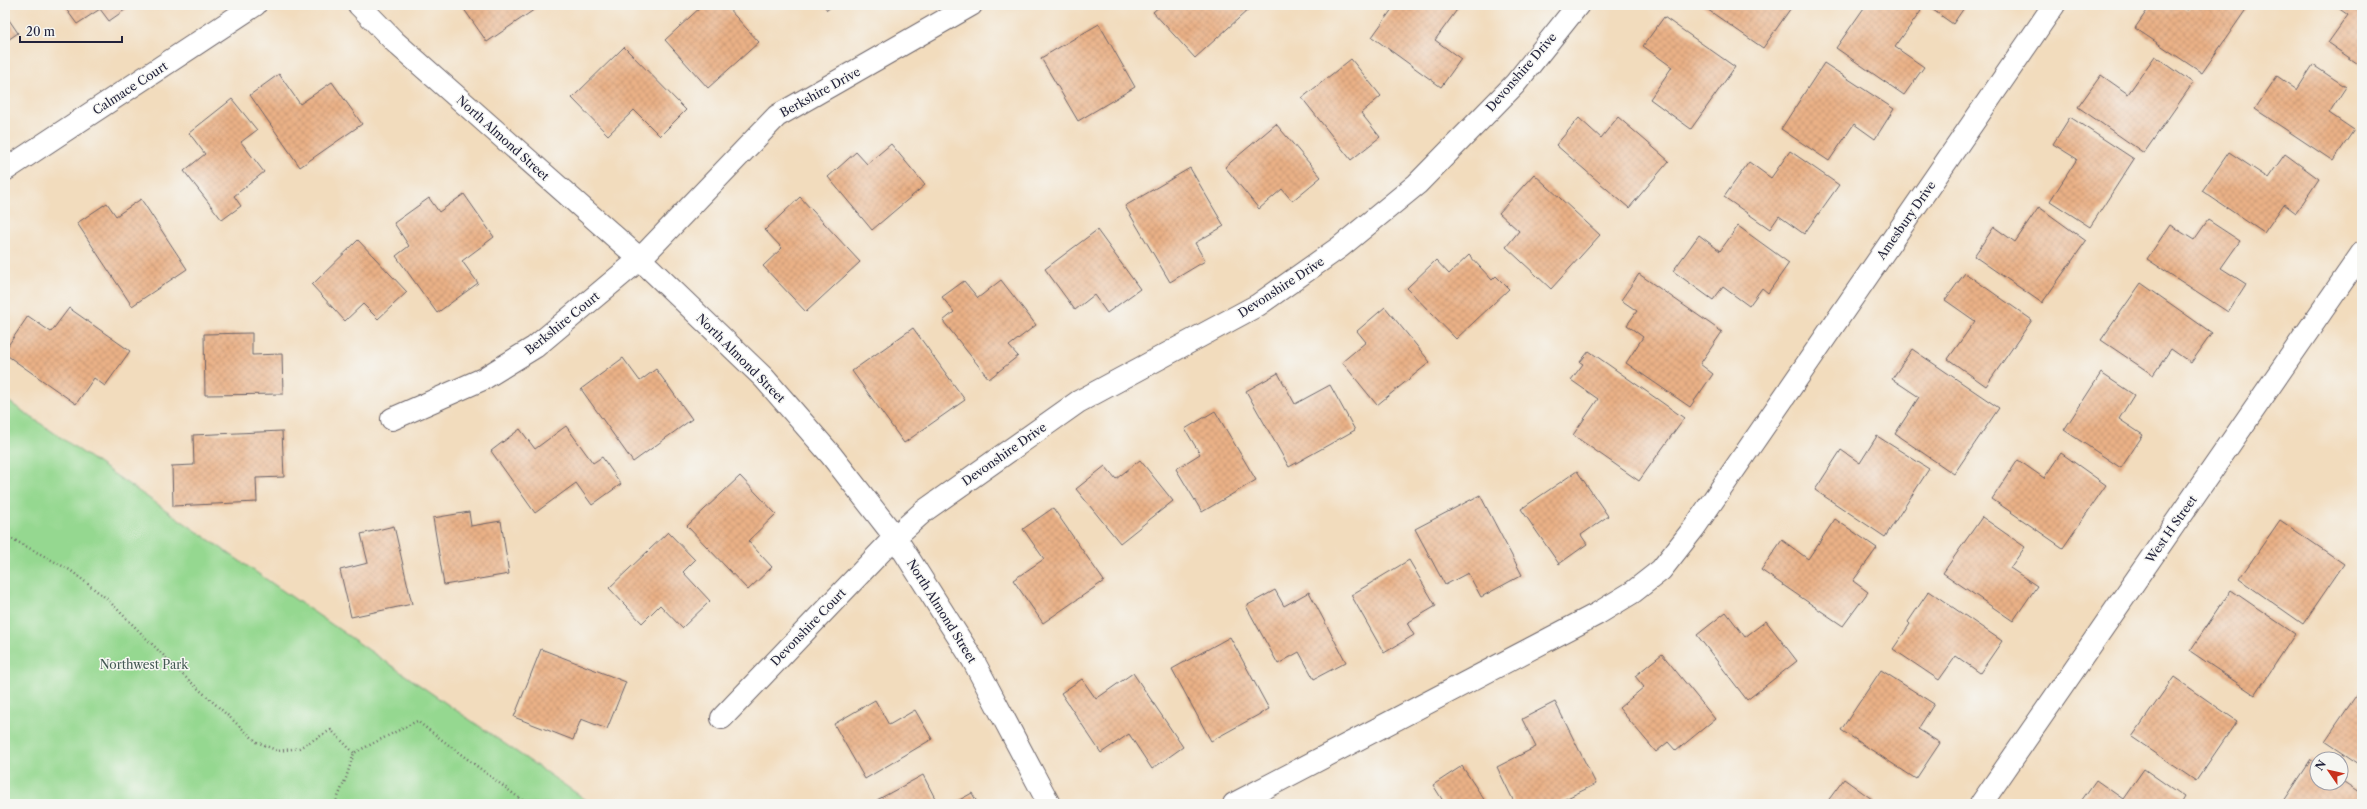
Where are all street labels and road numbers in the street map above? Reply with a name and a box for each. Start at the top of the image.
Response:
street label: Devonshire Drive [1483,29,1560,115]
street label: Calmace Court [90,58,171,118]
street label: Berkshire Drive [777,64,863,120]
street label: North Almond Street [454,92,553,184]
street label: Amesbury Drive [1873,178,1939,263]
street label: Devonshire Drive [1235,253,1327,320]
street label: Berkshire Court [522,288,603,358]
street label: North Almond Street [693,310,789,406]
street label: Devonshire Drive [959,419,1049,489]
street label: West H Street [2142,492,2200,566]
street label: North Almond Street [904,556,980,666]
street label: Devonshire Court [767,585,849,669]

